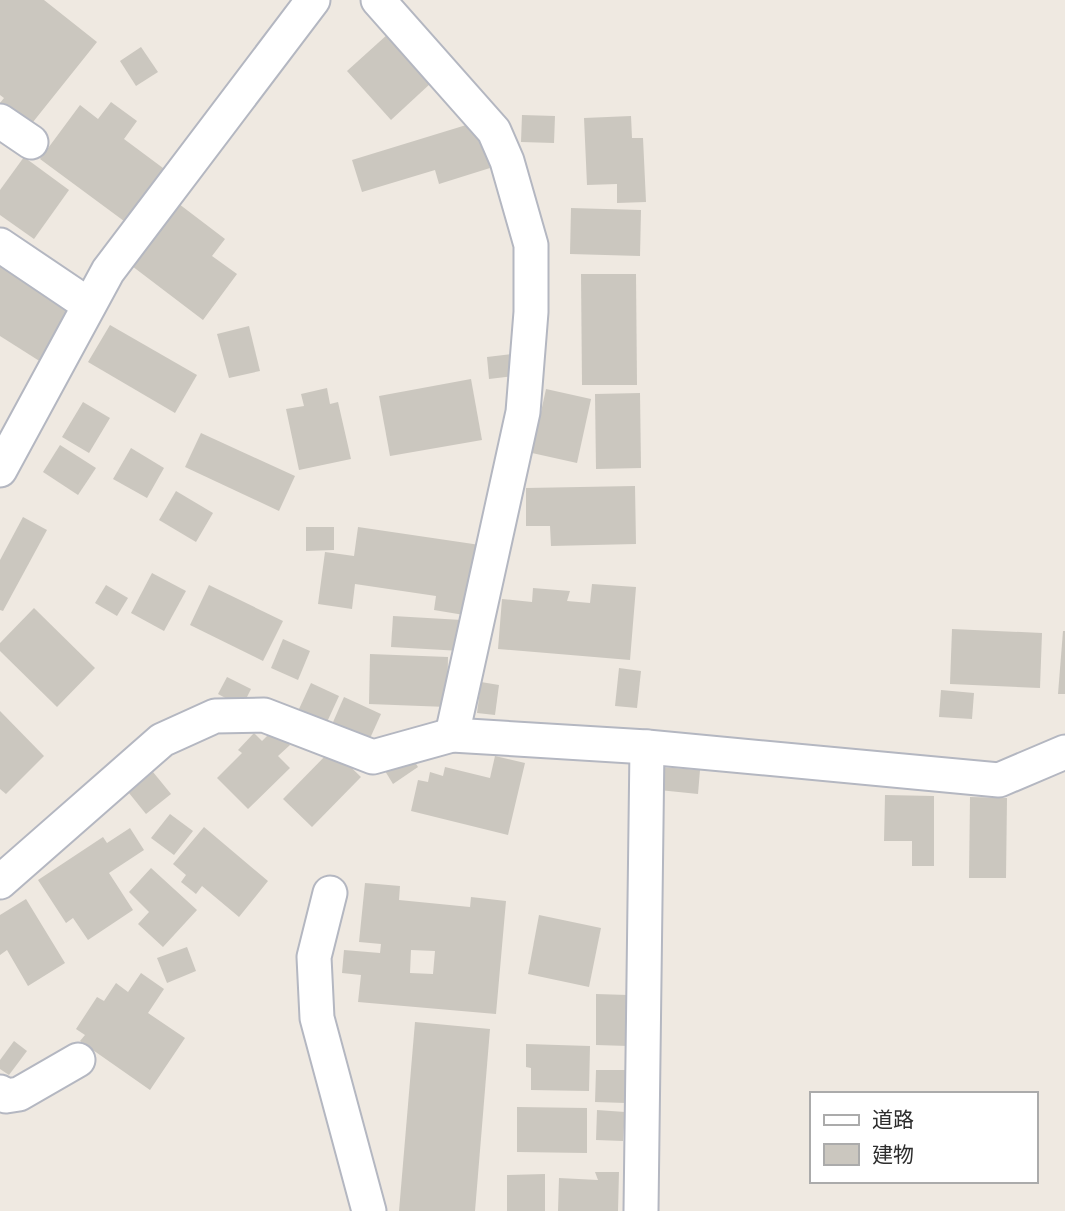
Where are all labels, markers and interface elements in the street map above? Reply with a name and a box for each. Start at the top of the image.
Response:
legend [810,1092,1037,1183]
text: 道路 [872,1107,914,1132]
text: 建物 [872,1142,914,1167]

